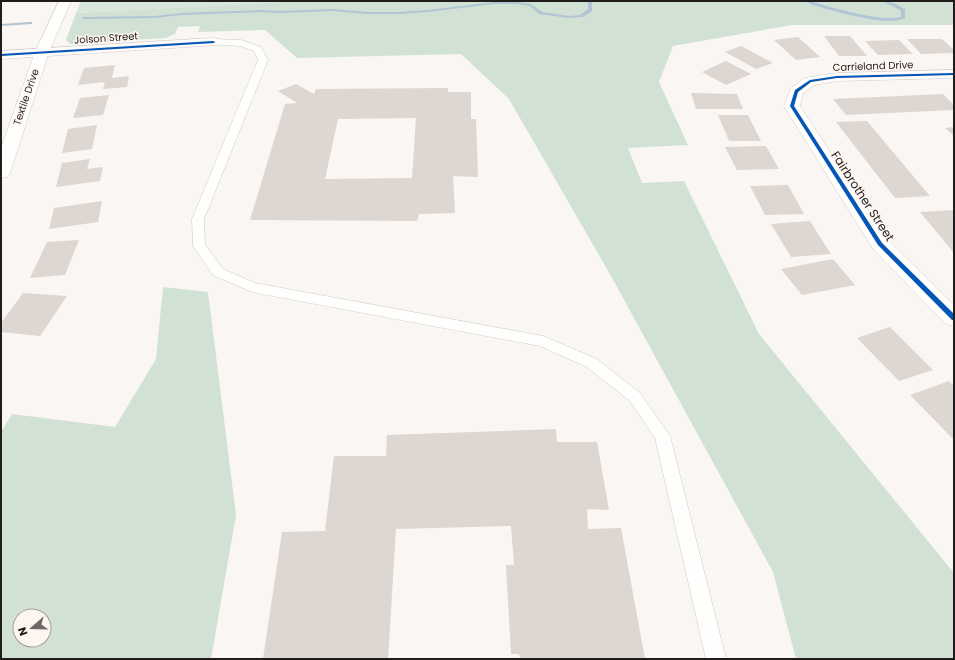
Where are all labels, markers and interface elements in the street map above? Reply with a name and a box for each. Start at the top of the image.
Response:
street label: Jolson Street [73,28,139,48]
street label: Carrieland Drive [832,57,914,75]
street label: Textile Drive [9,67,43,127]
street label: Fairbrother Street [828,148,898,244]
north arrow [12,608,52,648]
text: N [14,625,32,638]

